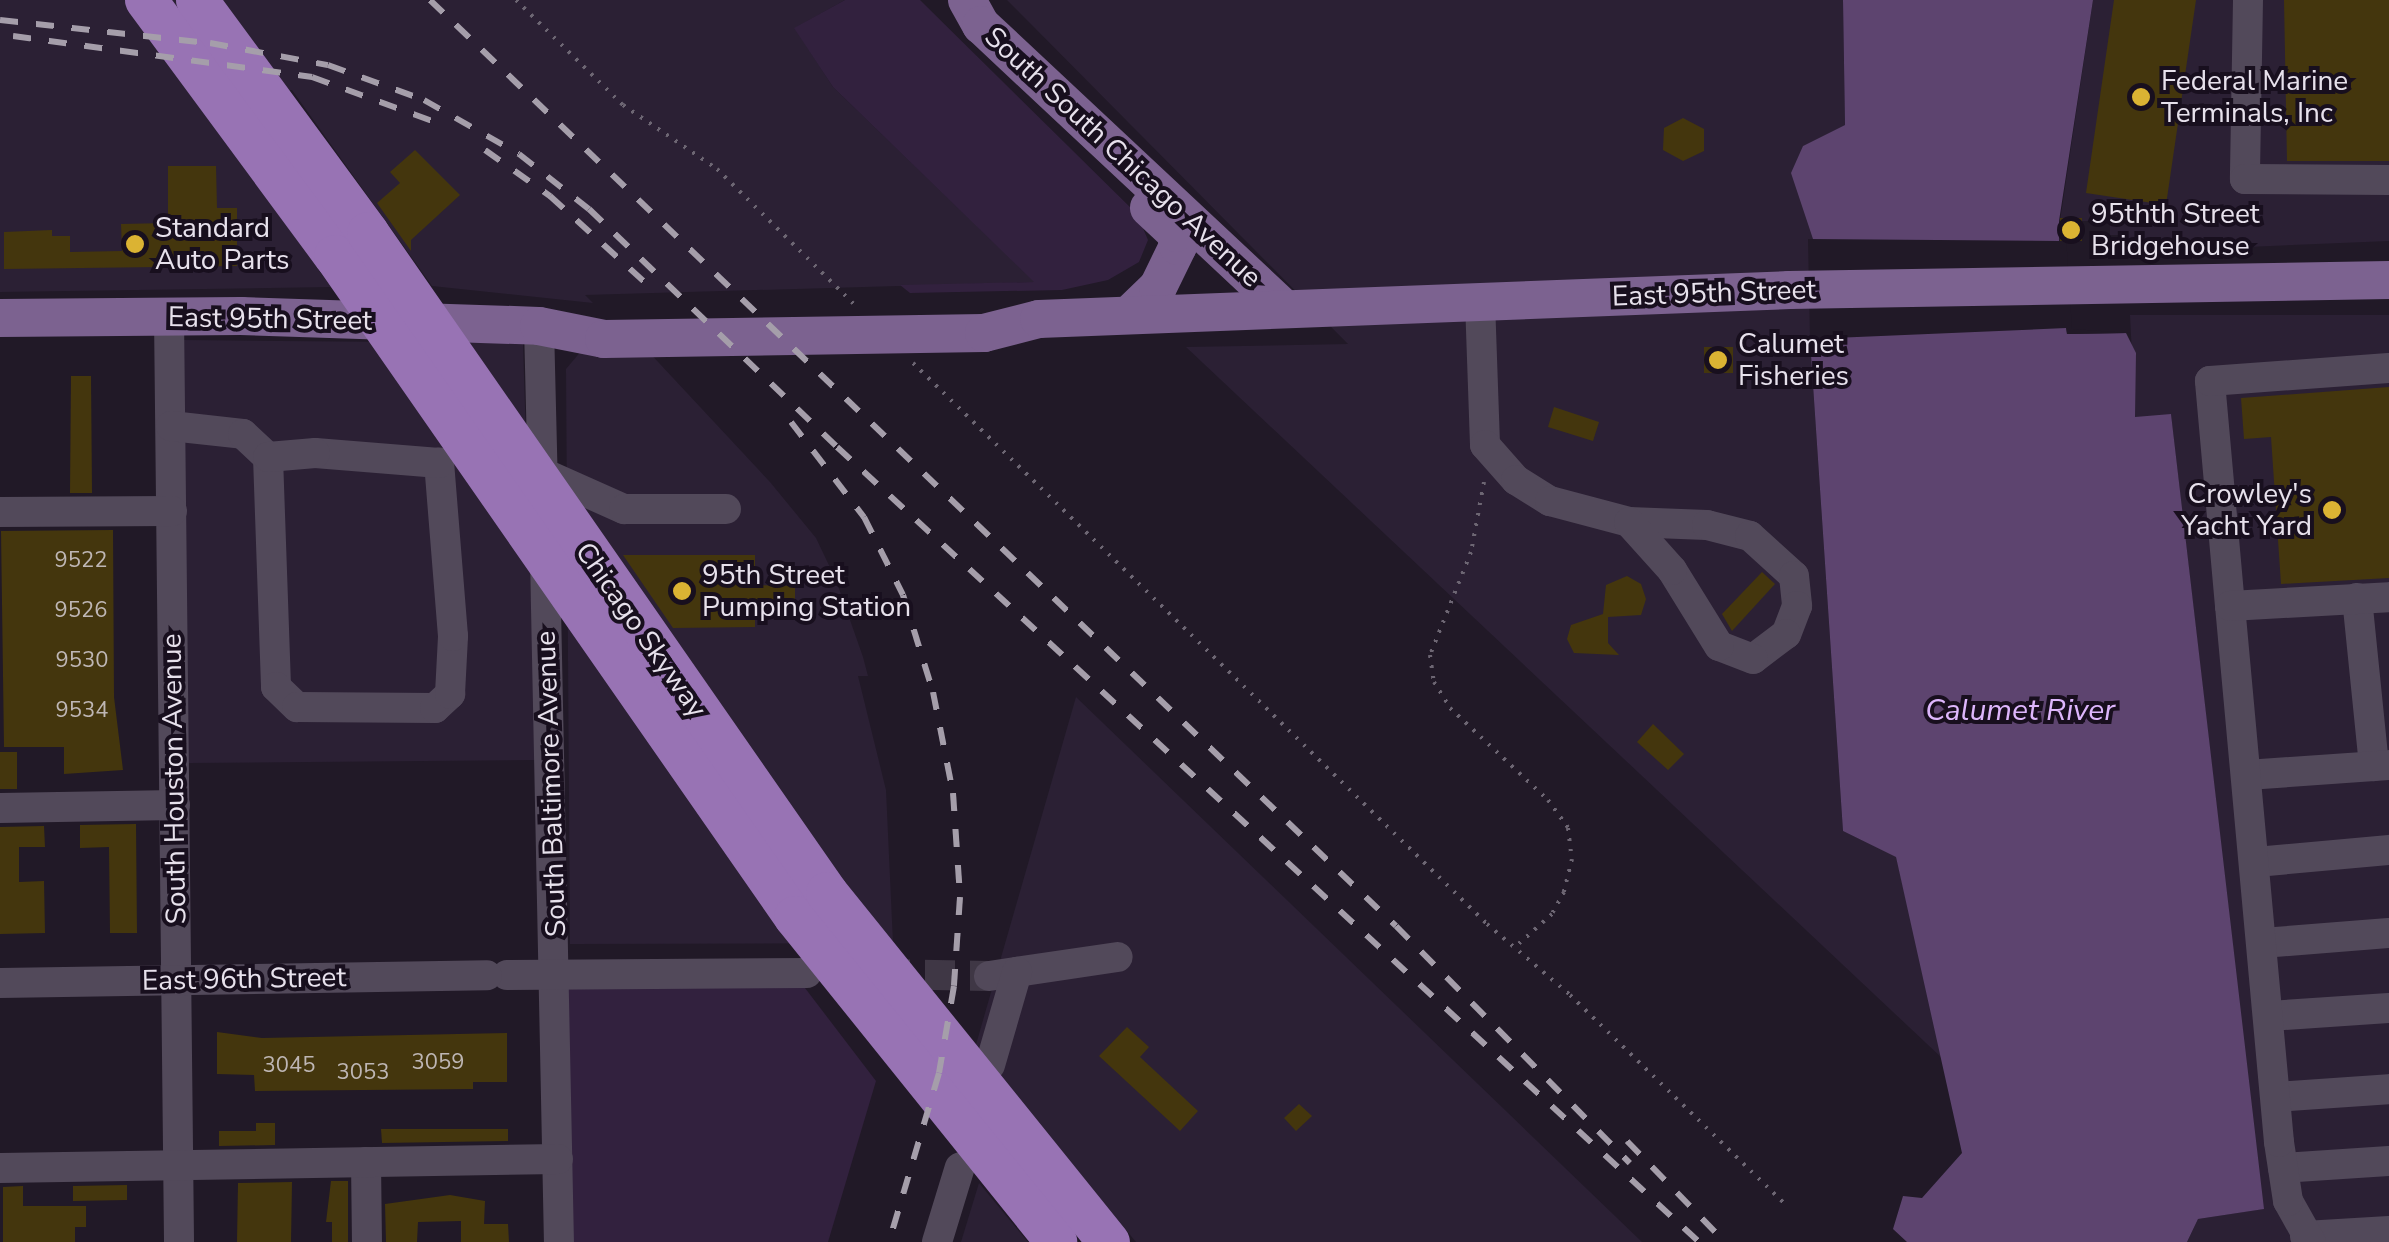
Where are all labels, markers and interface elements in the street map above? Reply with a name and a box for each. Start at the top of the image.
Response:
street label: South South Chicago Avenue [978,20,1268,294]
place label: Federal Marine Terminals, Inc [2161,64,2348,130]
marker: Federal Marine Terminals, Inc [2130,86,2152,108]
place label: 95thth Street Bridgehouse [2091,197,2260,263]
place label: Standard Auto Parts [155,211,289,277]
marker: 95thth Street Bridgehouse [2060,219,2082,241]
marker: Standard Auto Parts [124,233,146,255]
street label: East 95th Street [1611,273,1817,313]
street label: East 95th Street [168,300,372,338]
place label: Calumet Fisheries [1738,327,1849,393]
marker: Calumet Fisheries [1707,349,1729,371]
place label: Crowley's Yacht Yard [2181,477,2312,543]
marker: Crowley's Yacht Yard [2321,499,2343,521]
street label: Chicago Skyway [568,536,714,724]
house number: 9522 [55,548,107,574]
place label: 95th Street Pumping Station [702,558,911,624]
marker: 95th Street Pumping Station [671,580,693,602]
house number: 9526 [55,598,107,624]
street label: South Baltimore Avenue [529,630,573,938]
street label: South Houston Avenue [155,633,193,925]
house number: 9530 [56,648,108,674]
water label: Calumet River [1925,693,2115,729]
house number: 9534 [56,698,108,724]
street label: East 96th Street [142,960,346,998]
house number: 3059 [412,1050,464,1076]
house number: 3045 [263,1053,315,1079]
house number: 3053 [337,1060,389,1086]

